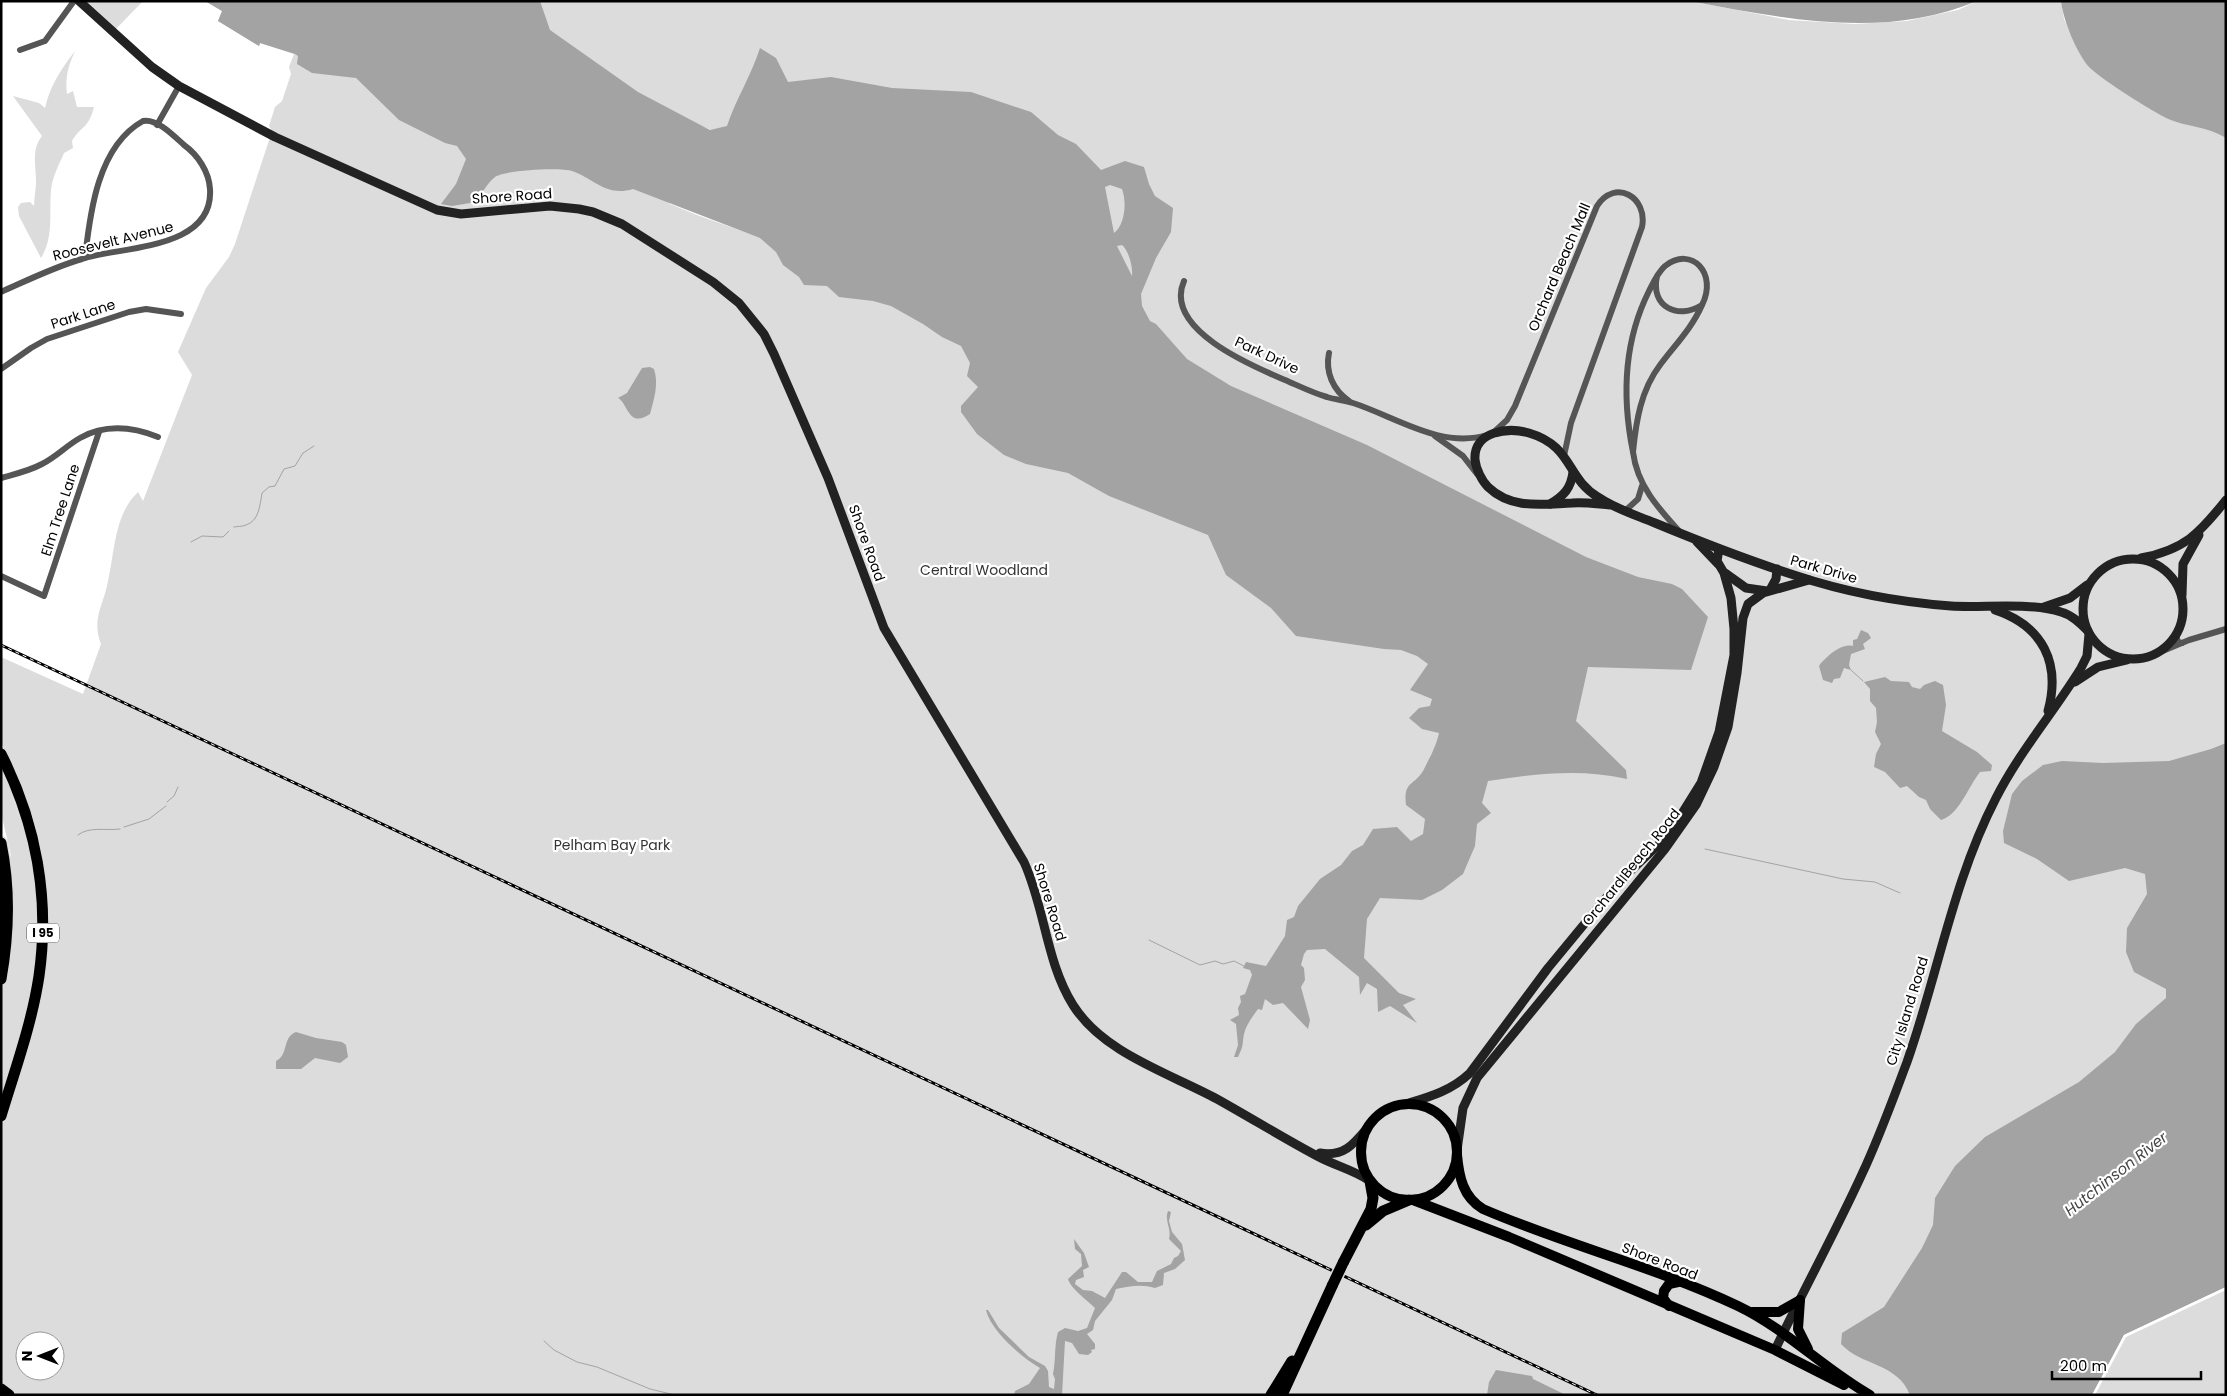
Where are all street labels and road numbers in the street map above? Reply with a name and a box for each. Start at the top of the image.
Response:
street label: Shore Road [471,183,553,209]
street label: Orchard Beach Mall [1523,200,1595,334]
street label: Roosevelt Avenue [51,216,176,266]
street label: Park Lane [48,294,118,334]
street label: Park Drive [1232,331,1303,379]
street label: Elm Tree Lane [36,461,84,559]
street label: Shore Road [844,502,890,584]
street label: Park Drive [1788,550,1860,588]
street label: Orchard Beach Road [1577,804,1685,930]
street label: Shore Road [1029,861,1071,943]
road number: I 95 [27,924,59,942]
street label: City Island Road [1881,954,1933,1068]
street label: Shore Road [1619,1237,1701,1285]

